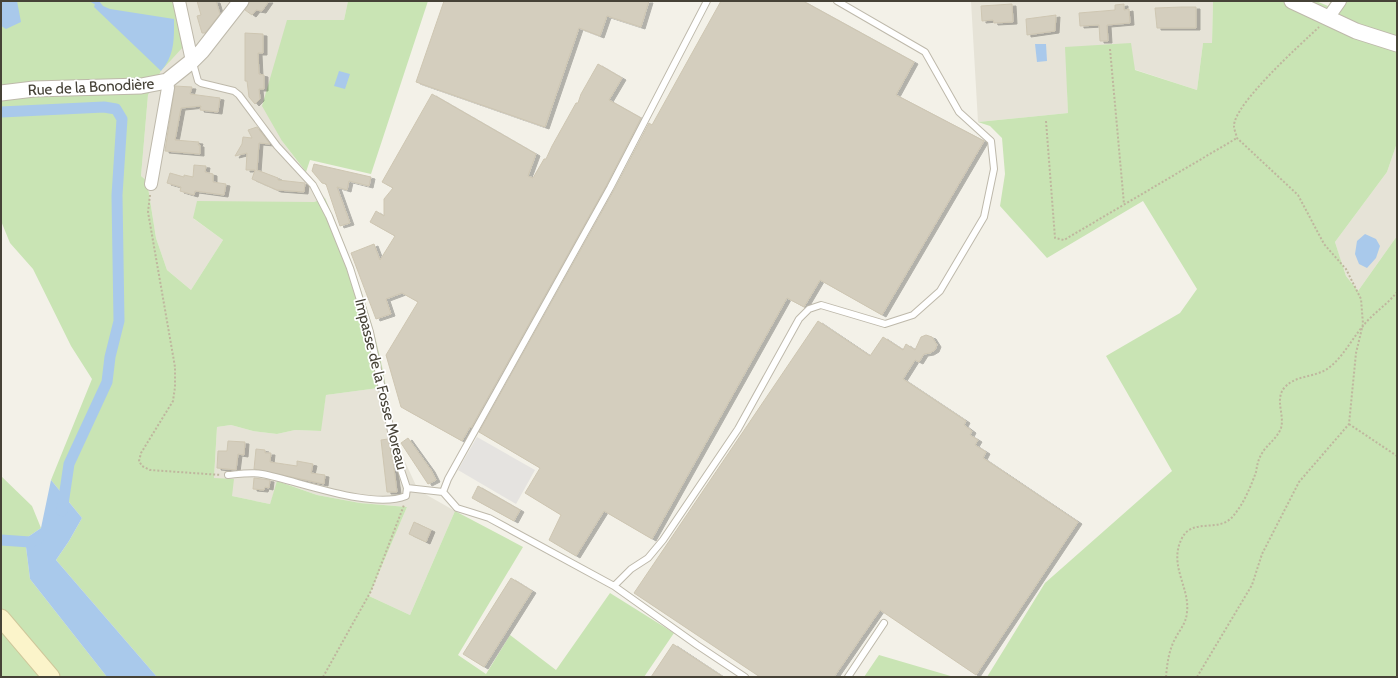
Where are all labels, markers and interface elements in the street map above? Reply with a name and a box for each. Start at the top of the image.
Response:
street label: Rue de la Bonodière [27,75,155,99]
street label: Impasse de la Fosse Moreau [351,297,411,471]

